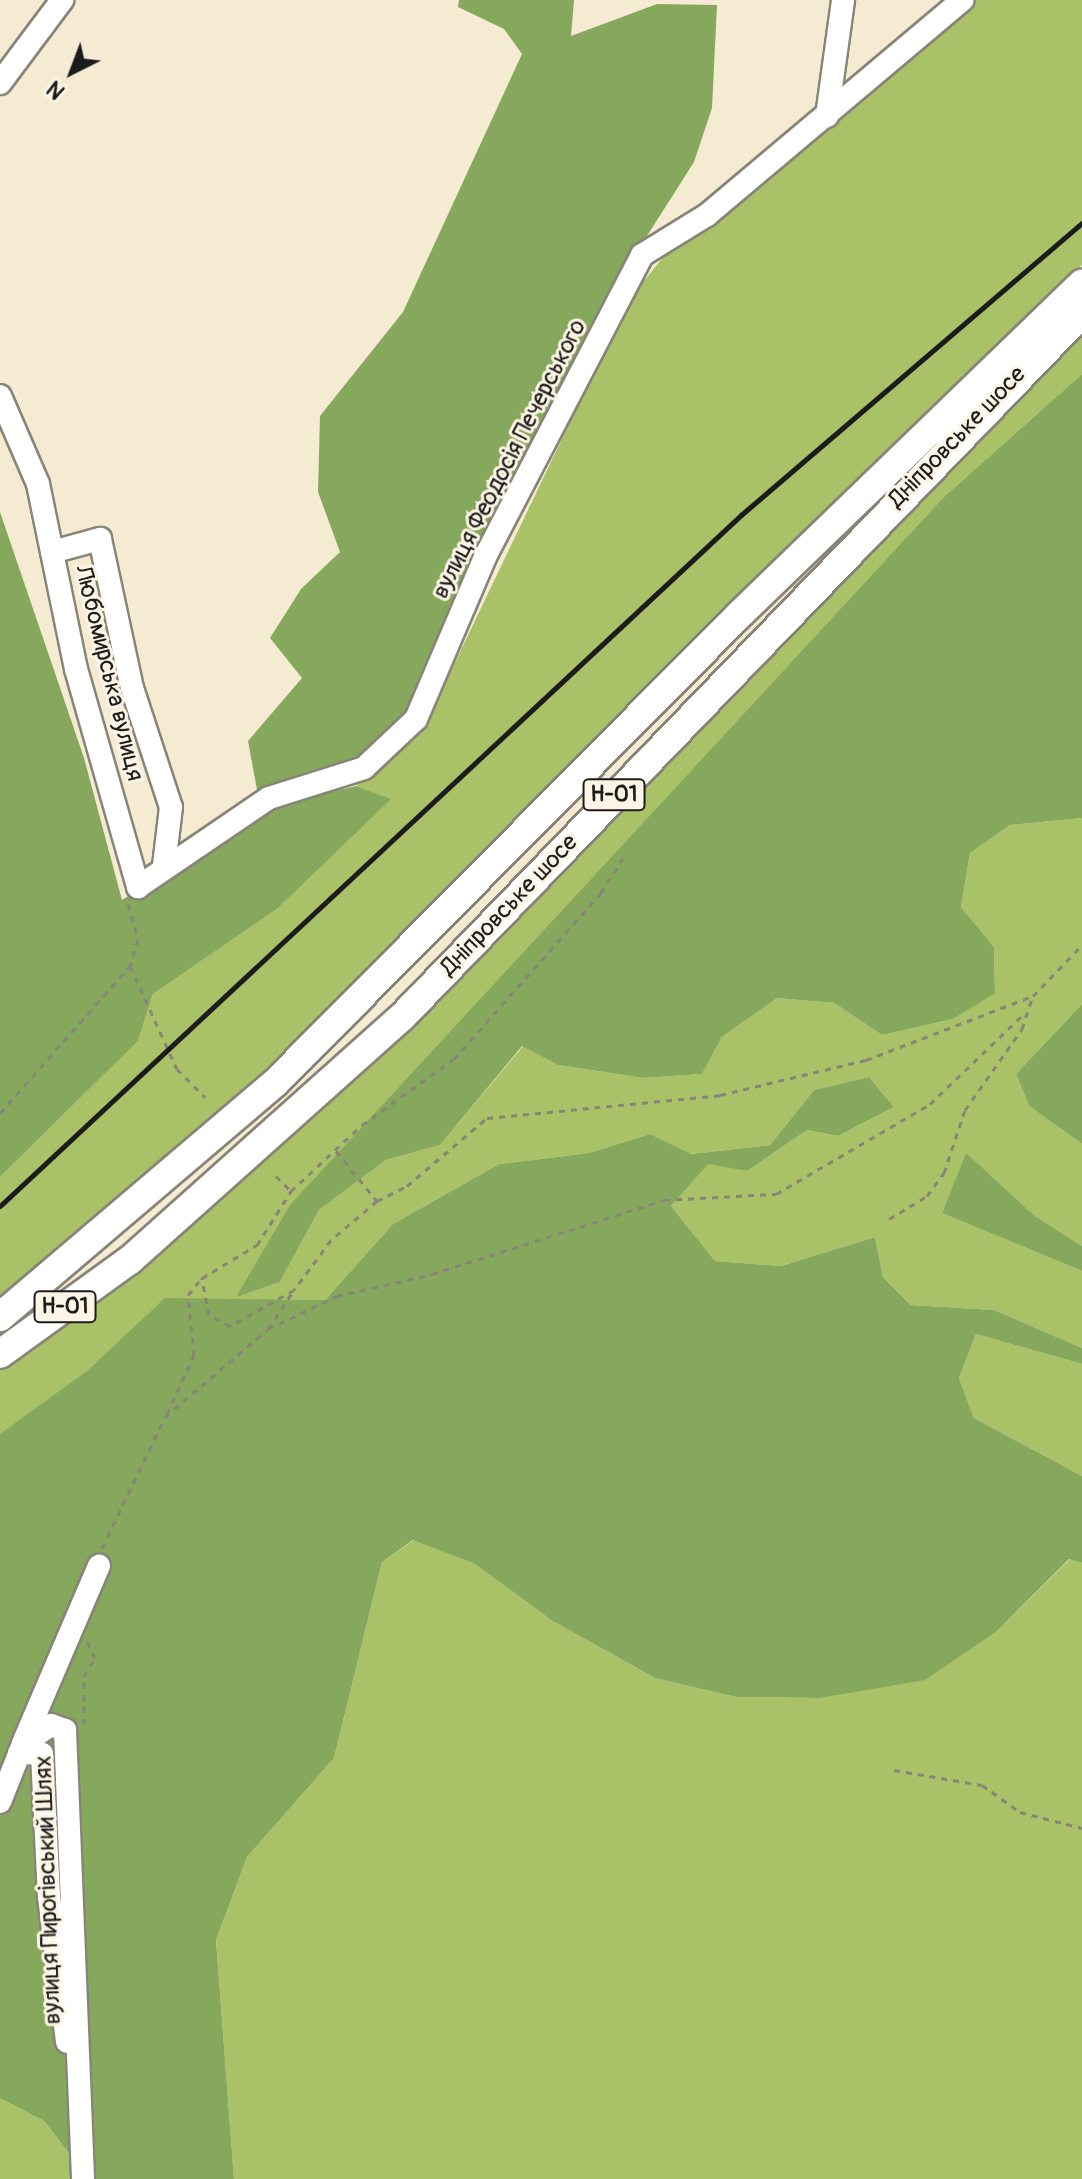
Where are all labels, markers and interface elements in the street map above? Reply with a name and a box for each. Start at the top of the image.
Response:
north arrow [32,32,112,112]
text: N [41,74,71,105]
street label: вулиця Феодосія Печерського [426,315,592,603]
street label: Дніпровське шосе [882,360,1032,514]
street label: Любомирська вулиця [68,562,150,784]
road number: Н-01 [582,777,646,813]
street label: Дніпровське шосе [434,828,584,982]
road number: Н-01 [33,1289,97,1325]
street label: вулиця Пирогівський Шлях [29,1755,67,2025]

